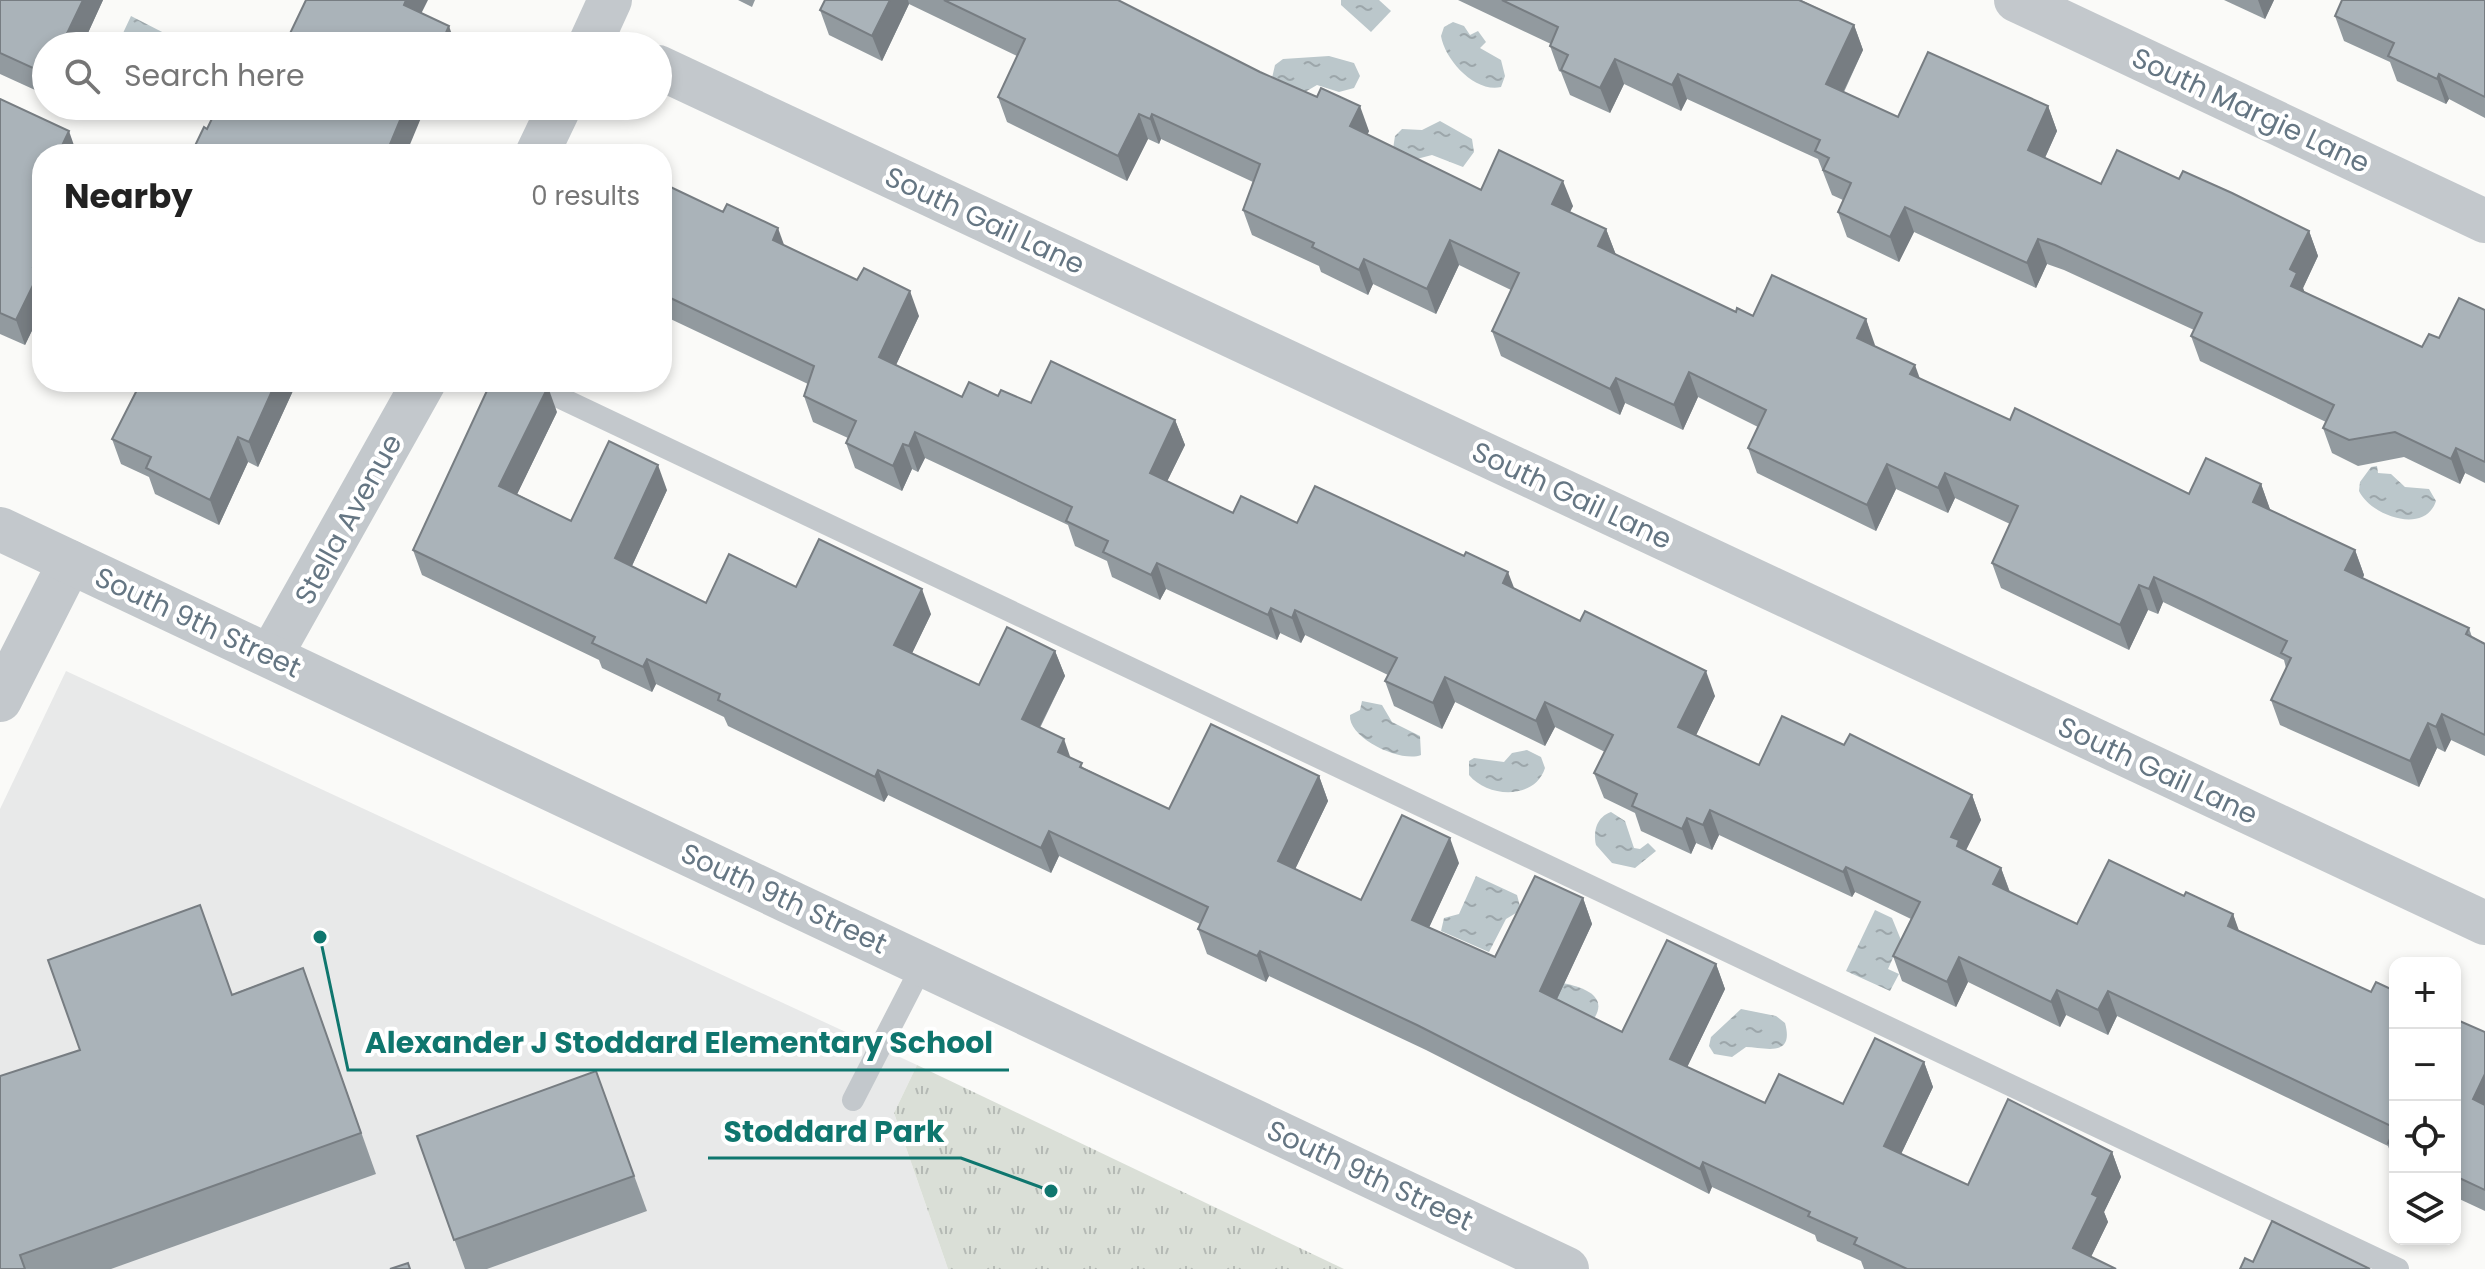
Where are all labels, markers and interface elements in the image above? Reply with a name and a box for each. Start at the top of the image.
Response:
search box [32,32,672,120]
street label: South Margie Lane [2125,38,2376,183]
icon: search [60,54,104,98]
text: Search here [124,54,305,97]
street label: South Gail Lane [879,157,1091,284]
text: Nearby [64,172,193,220]
text: 0 results [531,178,640,214]
street label: Stella Avenue [285,427,411,611]
street label: South Gail Lane [1466,432,1678,559]
street label: South 9th Street [88,558,307,687]
street label: South Gail Lane [2052,707,2264,834]
street label: South 9th Street [674,834,893,963]
map controls [2389,957,2461,1245]
button: + [2389,957,2461,1029]
callout: Alexander J Stoddard Elementary School [348,1016,1009,1070]
text: Alexander J Stoddard Elementary School [365,1021,993,1064]
button: − [2389,1029,2461,1101]
button: locate [2389,1101,2461,1173]
callout: Stoddard Park [708,1104,961,1158]
text: Stoddard Park [724,1110,945,1153]
street label: South 9th Street [1260,1111,1479,1240]
button: layers [2389,1173,2461,1245]

